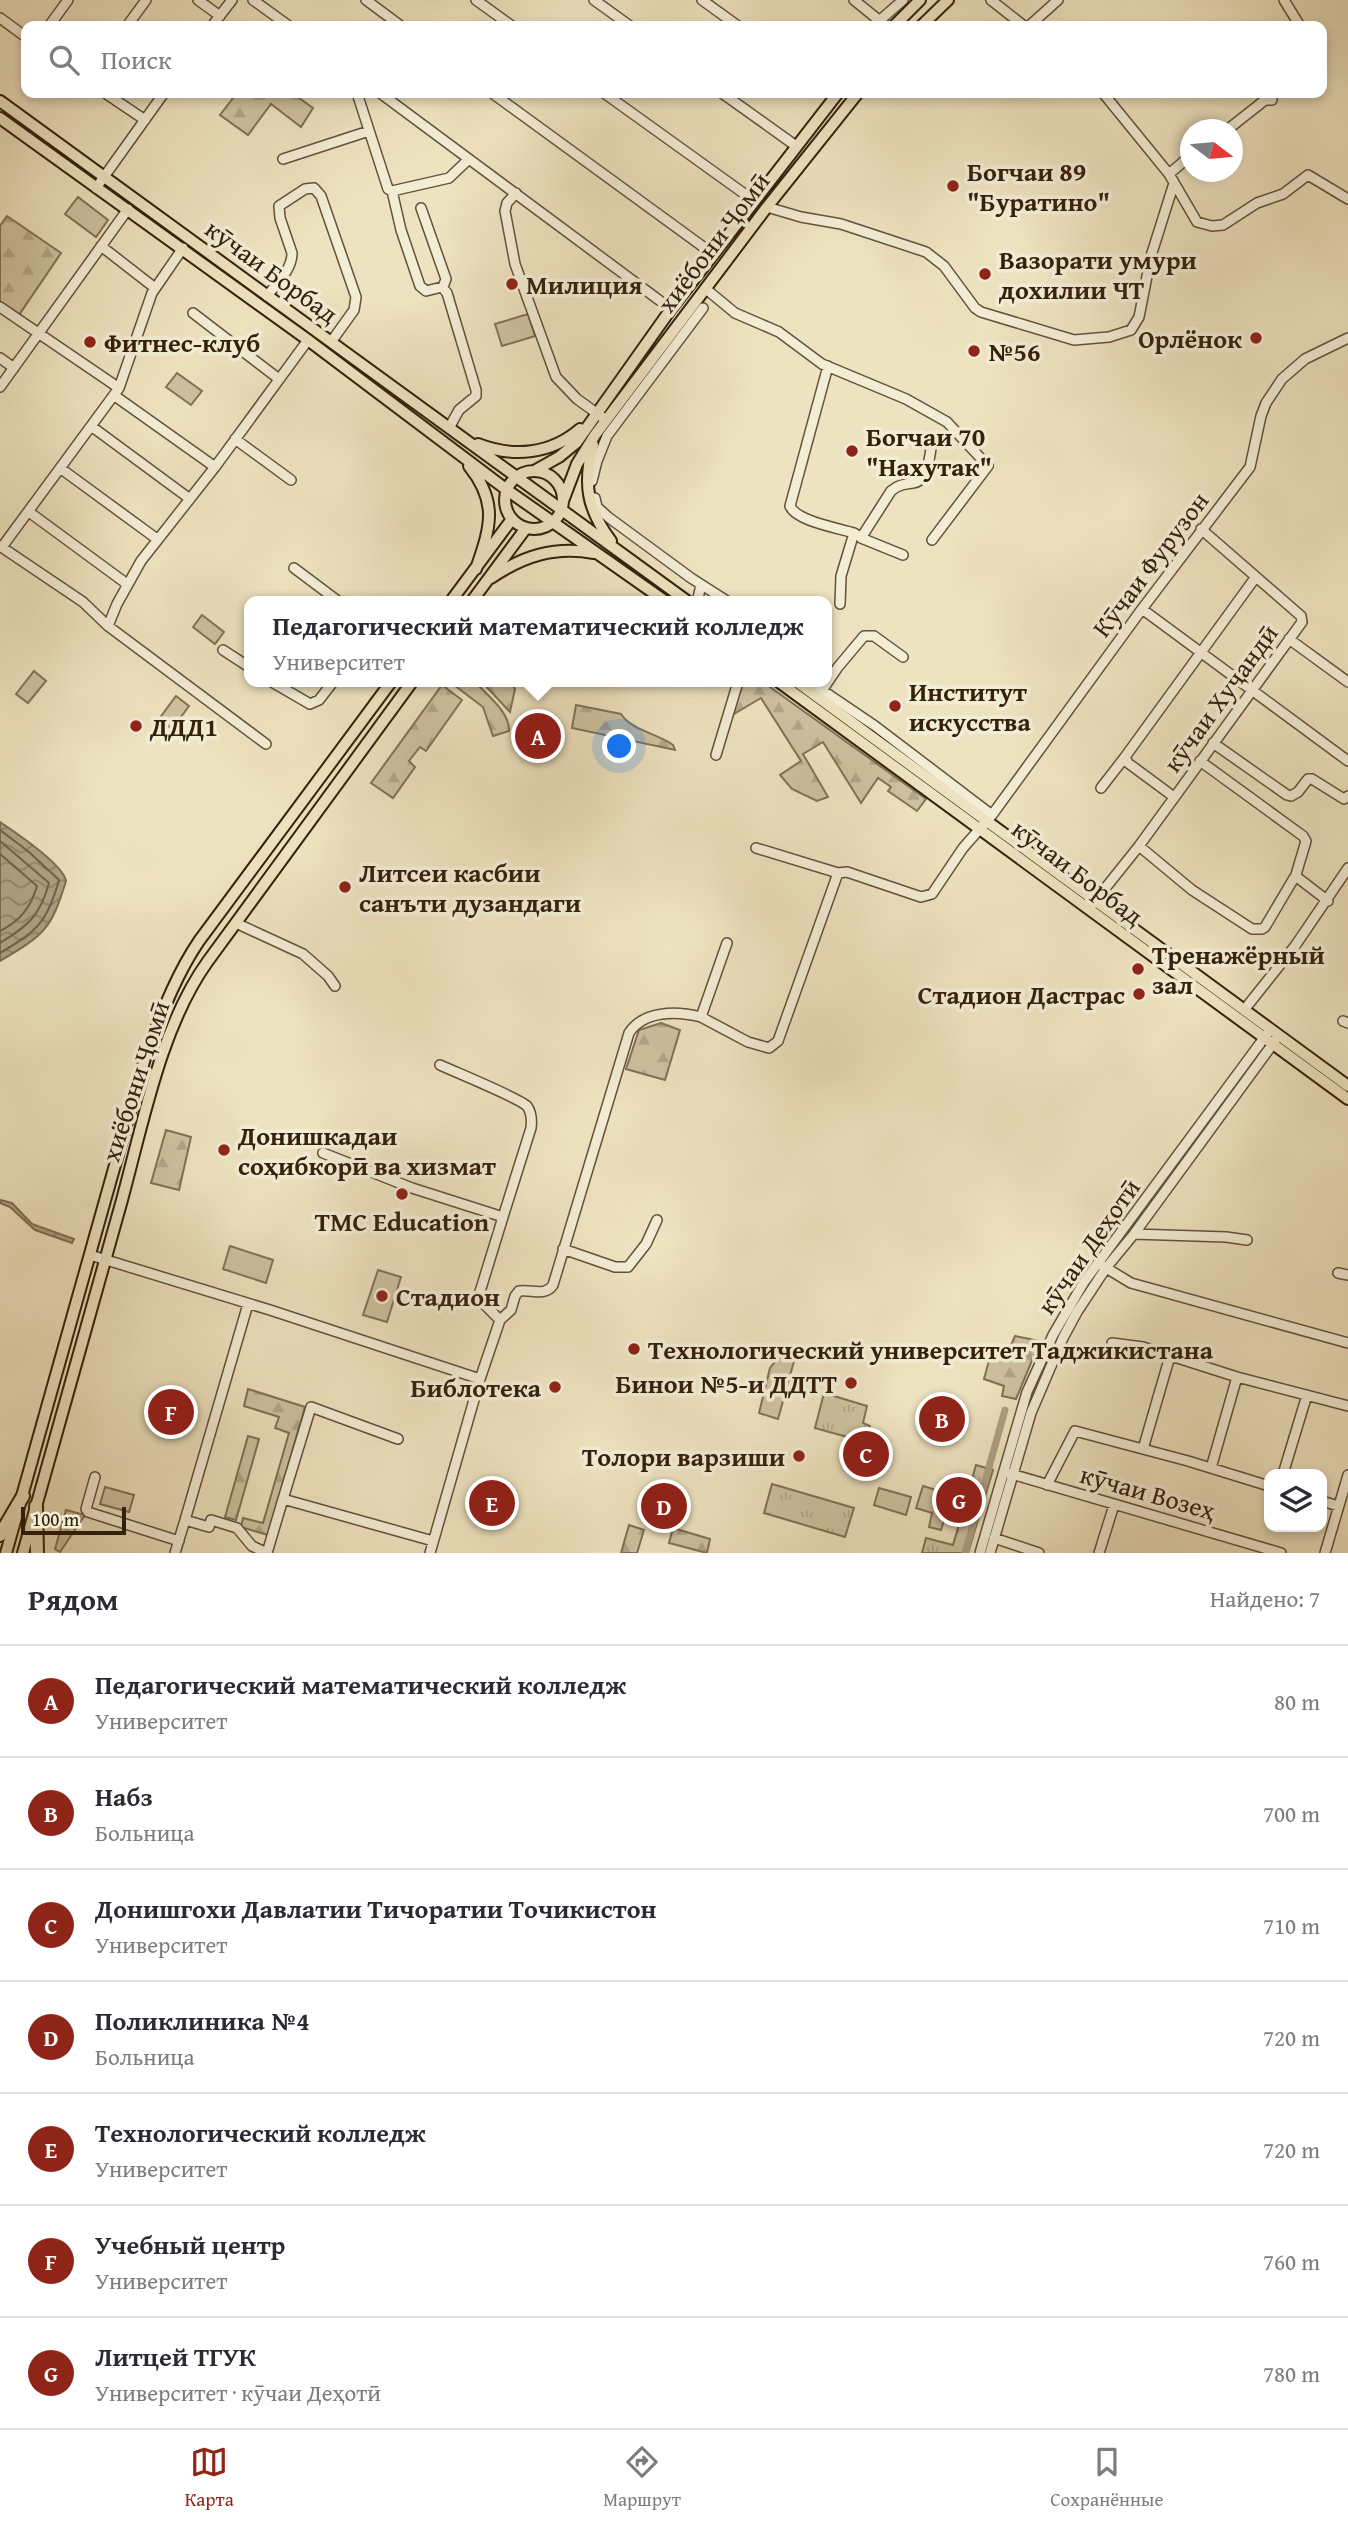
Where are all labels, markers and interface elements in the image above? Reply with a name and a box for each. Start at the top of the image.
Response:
search box [21,21,1327,98]
text: Поиск [101,40,172,79]
icon: search [45,41,83,79]
north arrow [1180,119,1243,182]
place label: Богчаи 89 "Буратино" [967,152,1110,221]
street label: хиёбони Ҷомӣ [647,164,779,320]
marker: Богчаи 89 "Буратино" [945,178,961,194]
street label: кӯчаи Борбад [197,209,347,333]
place label: Вазорати умури дохилии ЧТ [999,240,1197,309]
place label: Милиция [526,265,643,304]
marker: Вазорати умури дохилии ЧТ [977,266,993,282]
marker: Милиция [504,276,520,292]
place label: Орлёнок [1138,319,1242,358]
place label: Фитнес-клуб [104,323,260,362]
marker: Орлёнок [1248,330,1264,346]
place label: №56 [988,332,1040,371]
marker: Фитнес-клуб [82,334,98,350]
marker: №56 [966,343,982,359]
place label: Богчаи 70 "Нахутак" [866,417,992,486]
marker: Богчаи 70 "Нахутак" [844,443,860,459]
street label: Кӯчаи Фурузон [1082,483,1218,645]
popup [244,596,832,687]
text: Педагогический математический колледж [272,606,804,645]
street label: кӯчаи Хуҷандӣ [1153,616,1287,780]
text: Университет [272,645,405,678]
place label: Институт искусства [909,672,1031,741]
marker: Институт искусства [887,698,903,714]
place label: ДДД1 [149,707,218,746]
pin: A [515,710,561,762]
marker: ДДД1 [128,718,144,734]
your location [602,729,636,763]
street label: кӯчаи Борбад [1004,809,1152,935]
place label: Литсеи касбии санъти дузандаги [359,853,581,922]
marker: Литсеи касбии санъти дузандаги [337,879,353,895]
place label: Тренажёрный зал [1152,935,1325,1004]
marker: Тренажёрный зал [1130,961,1146,977]
place label: Стадион Дастрас [918,975,1125,1014]
marker: Стадион Дастрас [1131,986,1147,1002]
street label: хиёбони Ҷомӣ [91,996,179,1166]
place label: Донишкадаи соҳибкорӣ ва хизмат [237,1116,496,1185]
marker: Донишкадаи соҳибкорӣ ва хизмат [216,1142,232,1158]
street label: кӯчаи Деҳотӣ [1027,1170,1149,1322]
marker: TMC Education [394,1186,410,1202]
place label: TMC Education [315,1202,490,1241]
place label: Стадион [396,1277,500,1316]
marker: Стадион [374,1288,390,1304]
place label: Технологический университет Таджикистана [648,1330,1214,1369]
marker: Технологический университет Таджикистана [626,1341,642,1357]
place label: Бинои №5-и ДДТТ [615,1364,837,1403]
place label: Библотека [410,1368,542,1407]
marker: Бинои №5-и ДДТТ [843,1375,859,1391]
marker: Библотека [547,1379,563,1395]
pin: F [148,1386,194,1438]
pin: B [919,1393,965,1445]
pin: C [843,1428,889,1480]
place label: Толори варзиши [582,1437,785,1476]
marker: Толори варзиши [791,1448,807,1464]
street label: кӯчаи Возеҳ [1076,1454,1221,1530]
map controls [1264,1469,1327,1532]
button: layers [1264,1469,1327,1532]
pin: G [936,1474,982,1526]
pin: E [469,1477,515,1529]
pin: D [641,1480,687,1532]
scale bar [21,1504,126,1536]
text: 100 m [32,1505,79,1533]
text: Рядом [28,1577,119,1621]
text: Найдено: 7 [1210,1582,1320,1615]
text: Педагогический математический колледж [95,1665,626,1704]
text: A [44,1685,58,1718]
text: 80 m [1274,1685,1320,1718]
text: Университет [95,1704,227,1737]
text: Набз [95,1777,153,1816]
text: B [44,1797,58,1830]
text: 700 m [1263,1797,1320,1830]
text: Больница [95,1816,194,1849]
text: Донишгохи Давлатии Тичоратии Точикистон [95,1889,657,1928]
text: C [44,1909,58,1942]
text: 710 m [1263,1909,1320,1942]
text: Университет [95,1928,227,1961]
text: Поликлиника №4 [95,2001,310,2040]
text: D [44,2021,58,2054]
text: 720 m [1263,2021,1320,2054]
text: Больница [95,2040,194,2073]
text: Технологический колледж [95,2113,426,2152]
text: E [45,2133,57,2166]
text: 720 m [1263,2133,1320,2166]
text: Университет [95,2152,227,2185]
text: Учебный центр [95,2225,285,2264]
text: F [45,2245,57,2278]
text: 760 m [1263,2245,1320,2278]
text: Университет [95,2264,227,2297]
text: Литцей ТГУК [95,2337,256,2376]
text: G [44,2357,58,2390]
text: 780 m [1263,2357,1320,2390]
text: Университет · кӯчаи Деҳотӣ [95,2376,381,2409]
tab: Карта [185,2443,234,2513]
tab: Маршрут [603,2443,681,2513]
tab: Сохранённые [1050,2443,1163,2513]

